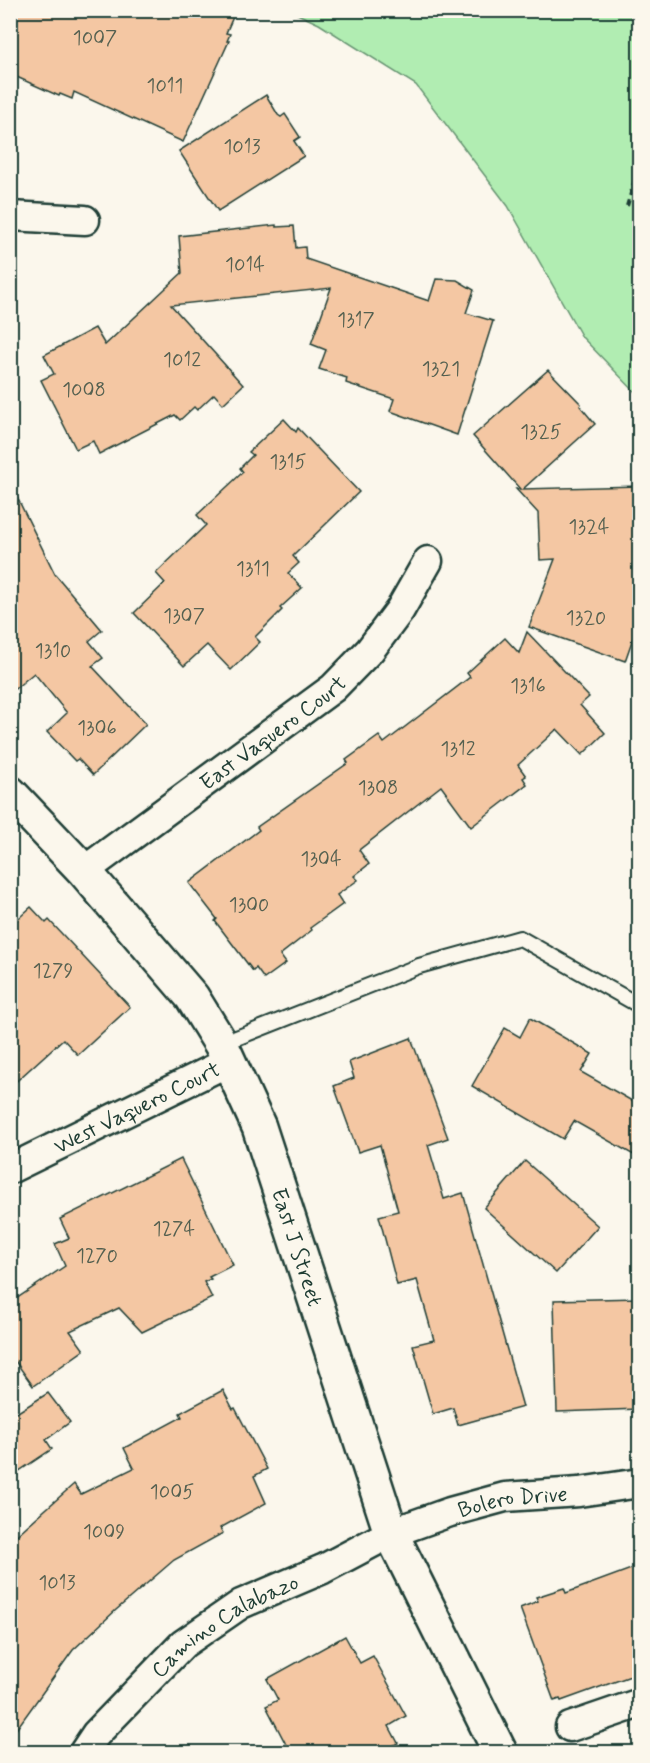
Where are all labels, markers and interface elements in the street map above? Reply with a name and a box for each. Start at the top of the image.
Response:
house number: 1007 [73,25,117,52]
house number: 1011 [146,73,184,100]
house number: 1013 [223,134,261,161]
house number: 1014 [225,252,265,279]
house number: 1317 [337,307,375,334]
house number: 1012 [163,347,201,374]
house number: 1321 [422,356,460,383]
house number: 1008 [62,377,106,404]
house number: 1325 [520,419,562,446]
house number: 1315 [269,449,307,476]
house number: 1324 [569,514,610,541]
house number: 1311 [236,556,270,583]
house number: 1307 [163,603,205,630]
house number: 1320 [566,605,606,632]
house number: 1310 [35,638,71,665]
street label: East Vaquero Court [195,670,353,797]
house number: 1316 [510,673,546,700]
house number: 1306 [77,715,117,742]
house number: 1312 [441,736,476,763]
house number: 1308 [358,775,398,802]
house number: 1304 [300,846,342,873]
house number: 1300 [229,892,269,919]
house number: 1279 [33,958,73,985]
street label: West Vaquero Court [50,1056,225,1161]
street label: East J Street [264,1185,328,1310]
house number: 1274 [153,1216,196,1243]
house number: 1270 [76,1243,118,1270]
house number: 1005 [150,1479,194,1506]
street label: Bolero Drive [455,1481,569,1525]
house number: 1009 [83,1519,125,1546]
street label: Camino Calabazo [146,1569,303,1685]
house number: 1013 [38,1570,76,1597]

